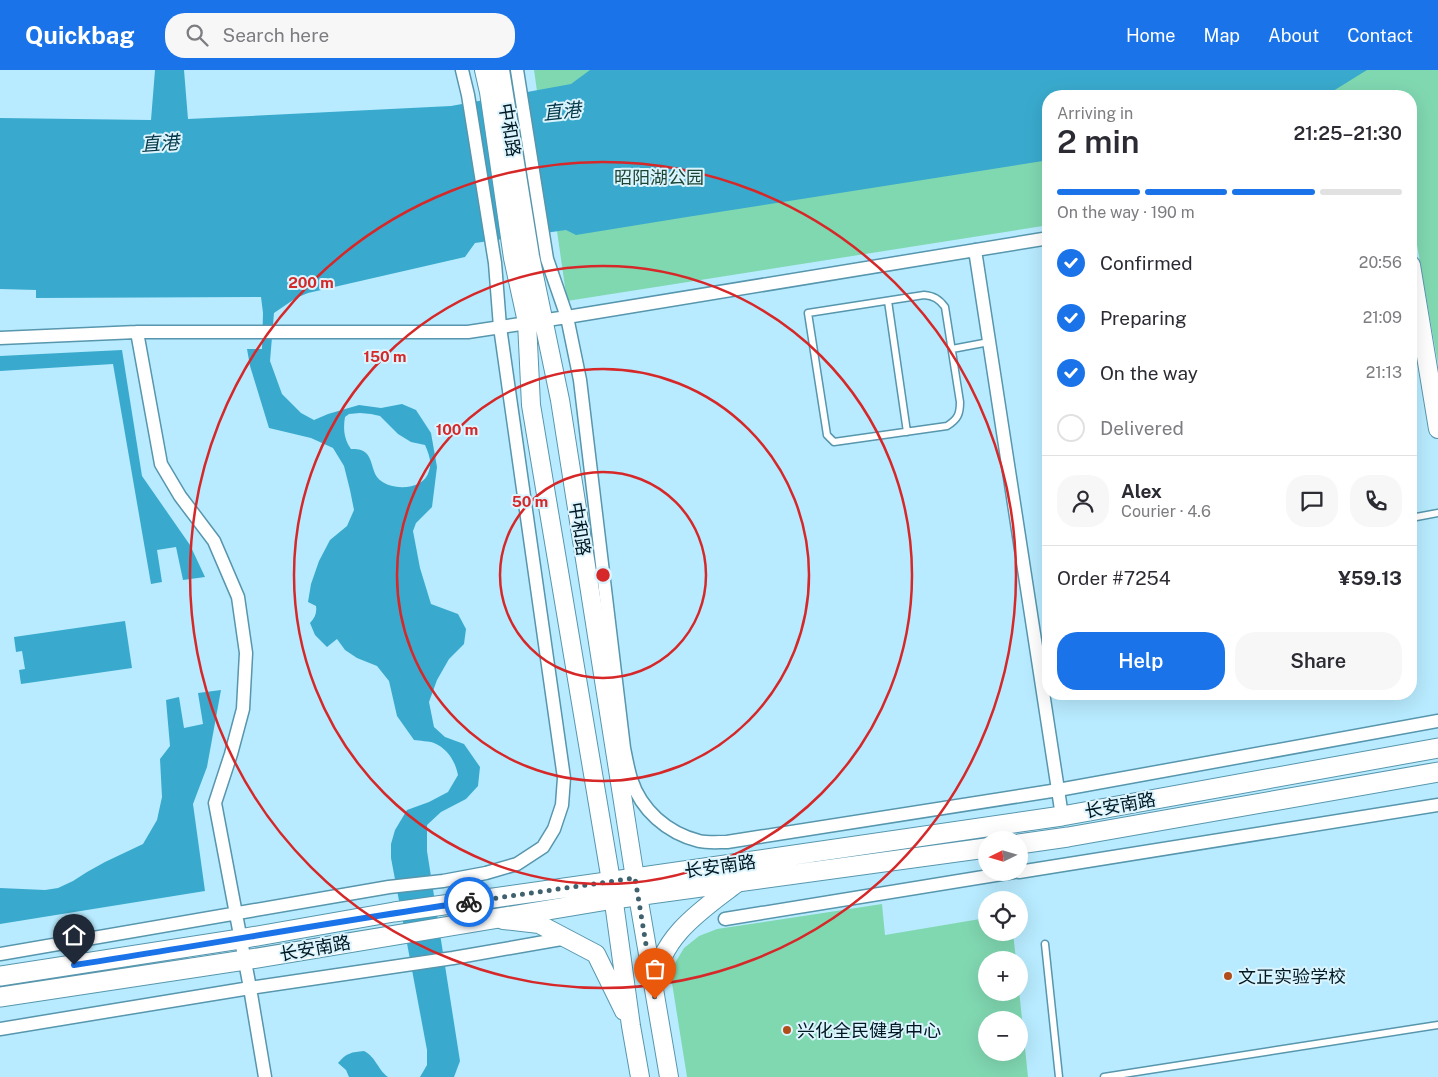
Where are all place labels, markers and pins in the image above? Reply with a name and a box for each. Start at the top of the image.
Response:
centre of rings [594,566,612,584]
pin [53,914,95,965]
pin [634,948,676,999]
place label: 文正实验学校 [1238,966,1346,987]
marker: 文正实验学校 [1222,970,1234,982]
place label: 兴化全民健身中心 [797,1020,941,1041]
marker: 兴化全民健身中心 [781,1024,793,1036]

